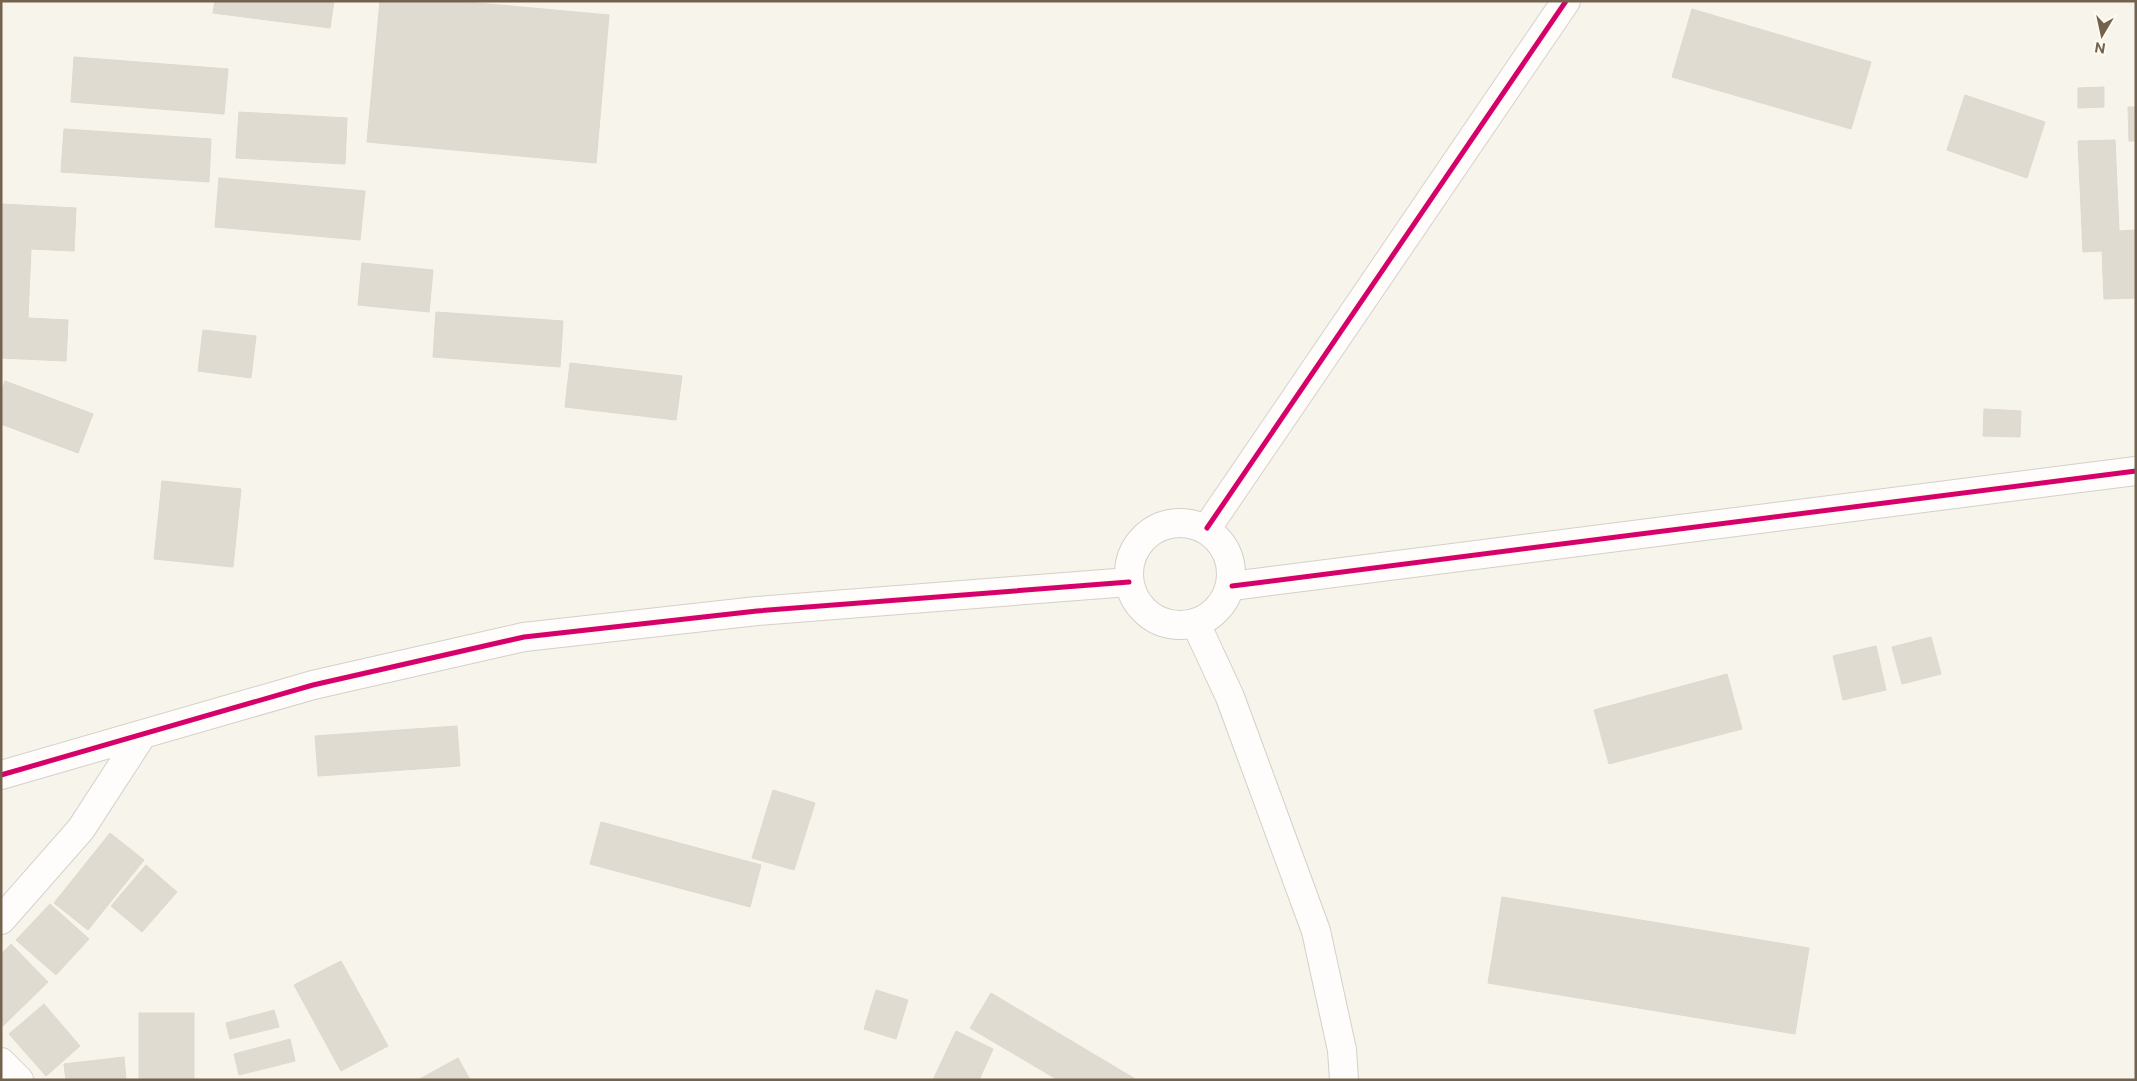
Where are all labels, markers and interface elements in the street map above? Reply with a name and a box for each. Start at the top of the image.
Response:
north arrow [2077,10,2127,60]
text: N [2093,39,2107,57]

